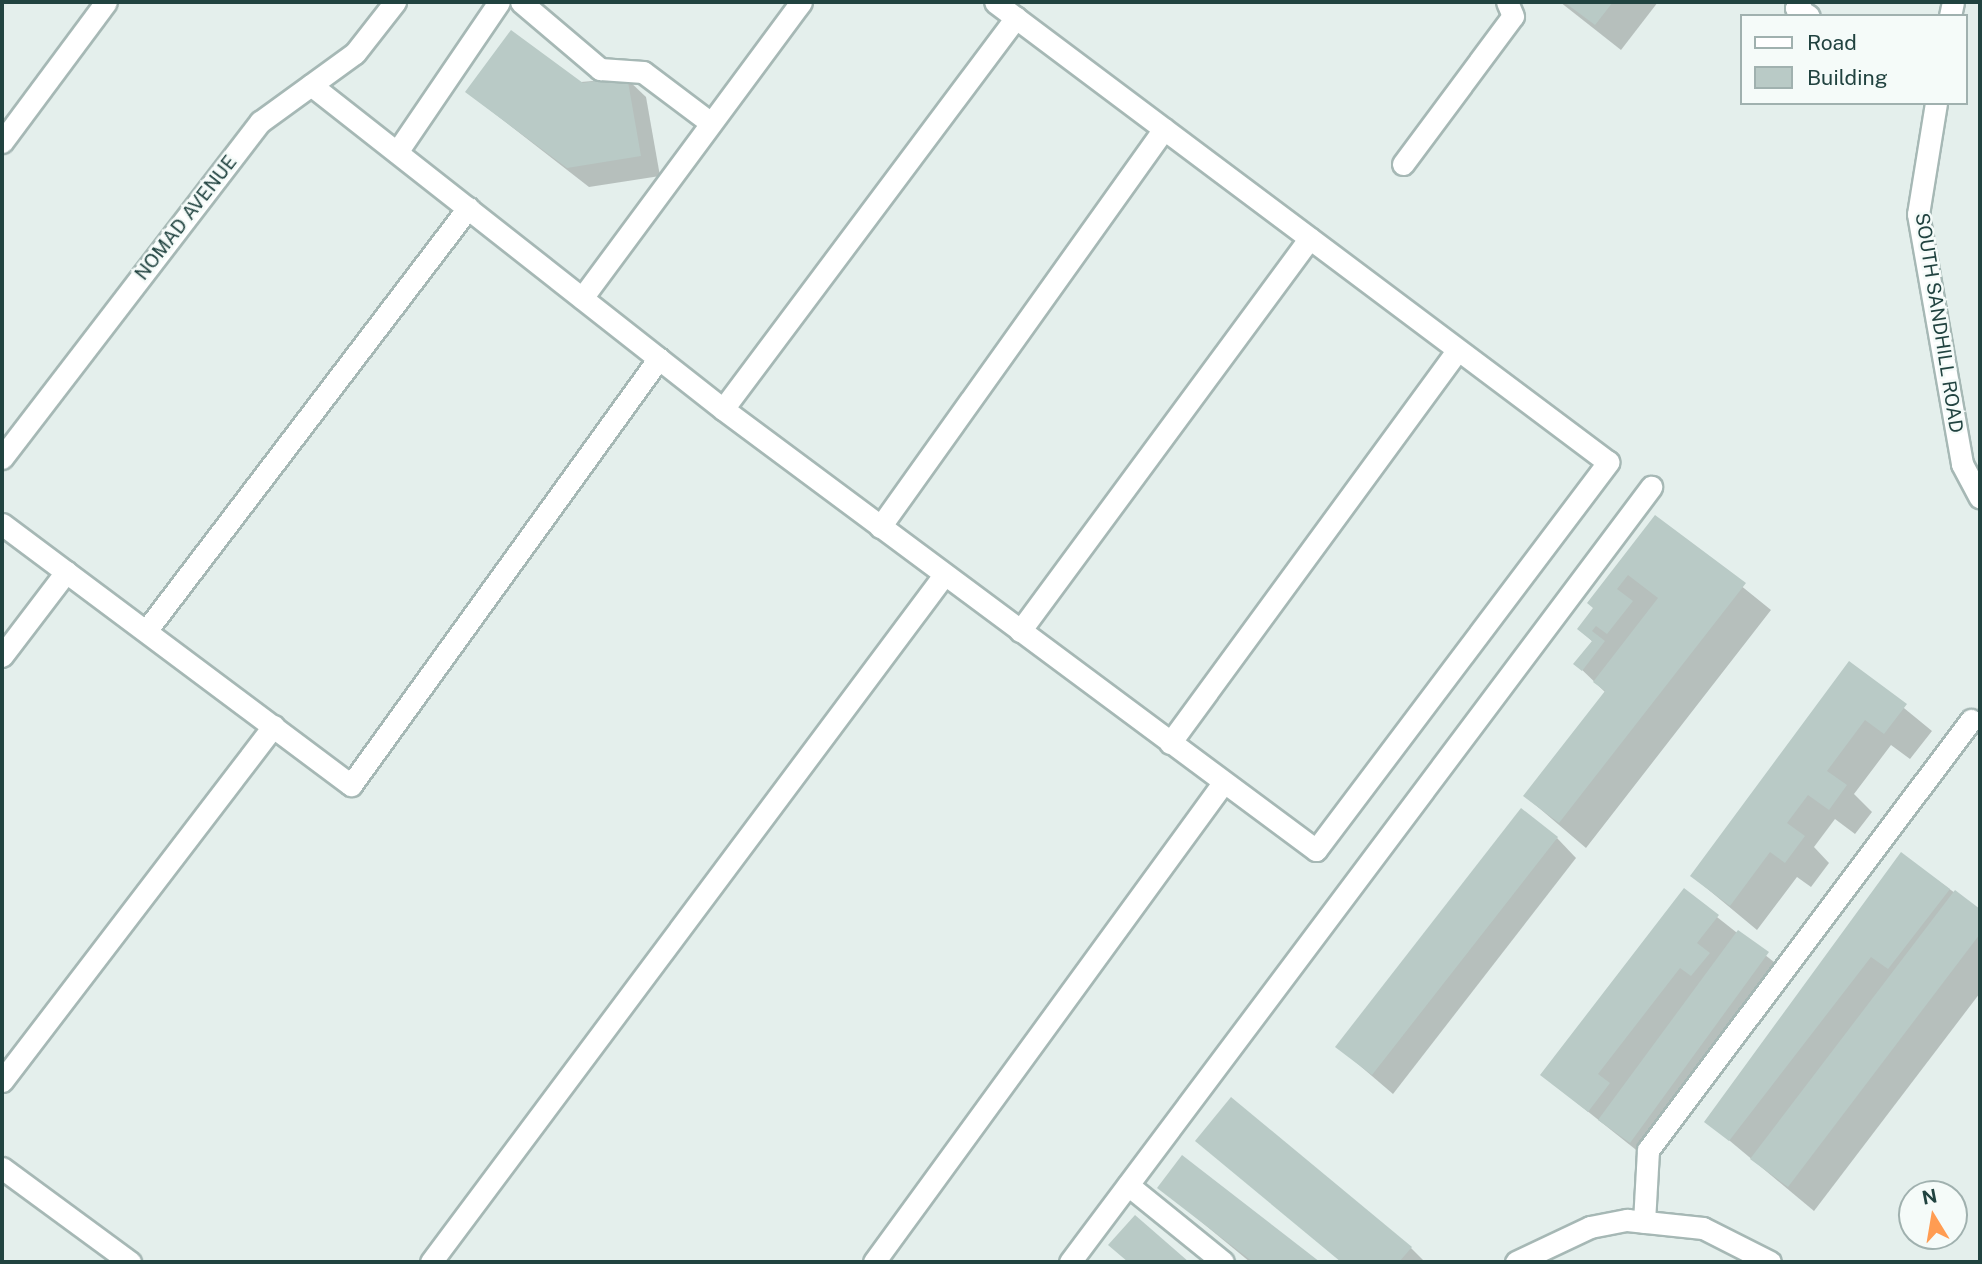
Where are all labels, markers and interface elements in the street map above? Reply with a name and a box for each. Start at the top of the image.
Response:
legend [1741,14,1968,105]
text: Road [1807,30,1857,55]
text: Building [1807,65,1888,90]
street label: NOMAD AVENUE [130,151,242,285]
street label: SOUTH SANDHILL ROAD [1910,211,1968,435]
north arrow [1898,1180,1968,1250]
text: N [1920,1184,1939,1209]

